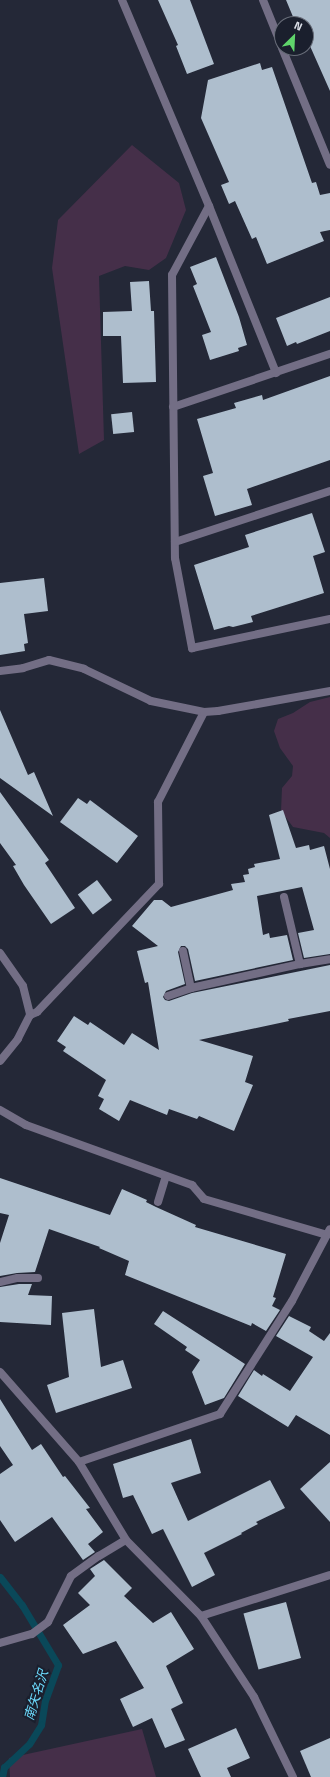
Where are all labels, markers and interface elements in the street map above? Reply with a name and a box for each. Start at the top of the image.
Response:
north arrow [274,16,314,56]
text: N [292,17,305,35]
water label: 南矢名沢 [21,1668,51,1722]

